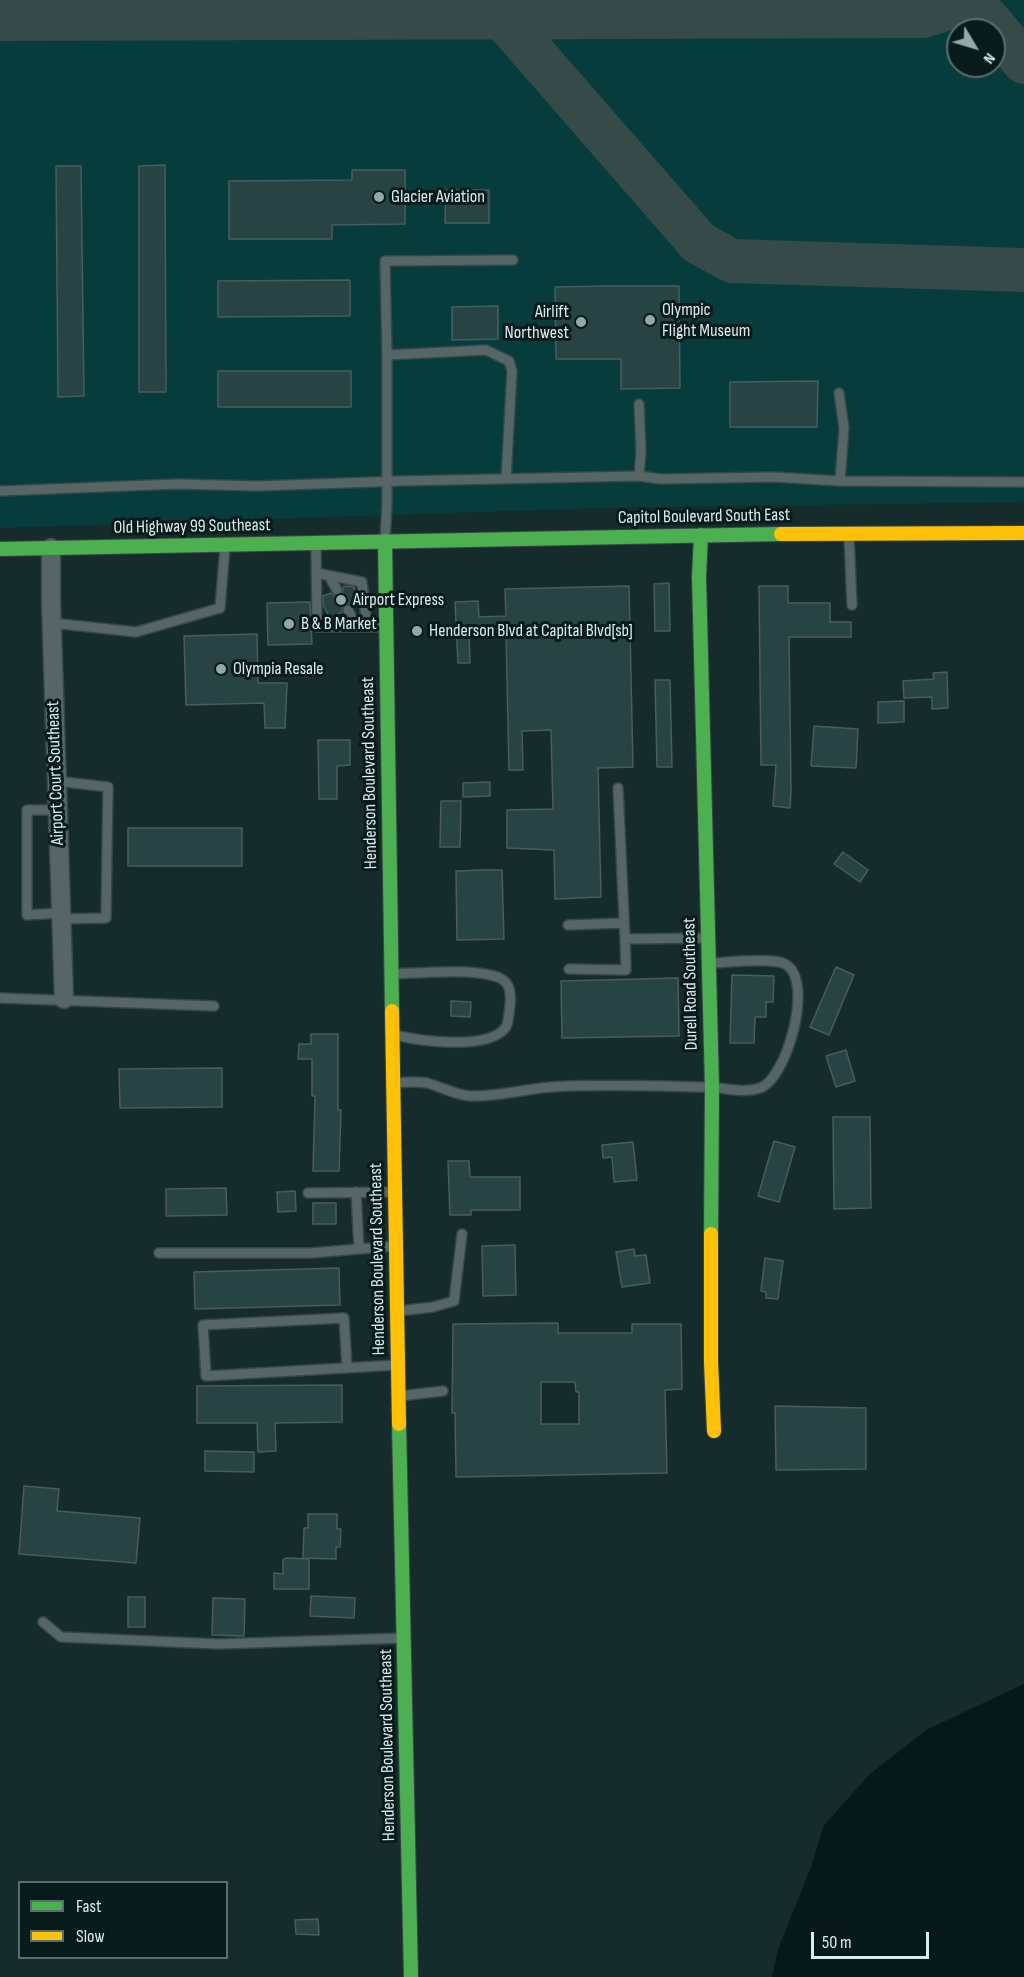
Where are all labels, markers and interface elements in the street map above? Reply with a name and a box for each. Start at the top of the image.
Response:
north arrow [946,18,1006,78]
text: N [979,49,999,67]
place label: Glacier Aviation [391,186,485,208]
marker: Glacier Aviation [372,190,386,204]
place label: Olympic Flight Museum [662,299,750,342]
place label: Airlift Northwest [505,301,569,344]
marker: Olympic Flight Museum [643,313,657,327]
marker: Airlift Northwest [574,315,588,329]
street label: Capitol Boulevard South East [618,505,790,529]
street label: Old Highway 99 Southeast [113,515,271,539]
place label: Airport Express [353,589,444,611]
marker: Airport Express [334,593,348,607]
place label: B & B Market [301,613,377,635]
marker: B & B Market [282,617,296,631]
place label: Henderson Blvd at Capital Blvd[sb] [429,620,633,642]
marker: Henderson Blvd at Capital Blvd[sb] [410,624,424,638]
place label: Olympia Resale [233,658,324,680]
marker: Olympia Resale [214,662,228,676]
street label: Henderson Boulevard Southeast [358,677,382,869]
street label: Airport Court Southeast [43,701,69,845]
street label: Durell Road Southeast [679,917,703,1051]
street label: Henderson Boulevard Southeast [366,1163,390,1355]
street label: Henderson Boulevard Southeast [376,1649,400,1841]
legend [18,1881,228,1959]
text: Fast [76,1896,101,1917]
scale bar [814,1920,932,1958]
text: Slow [76,1926,105,1947]
text: 50 m [822,1932,852,1953]

